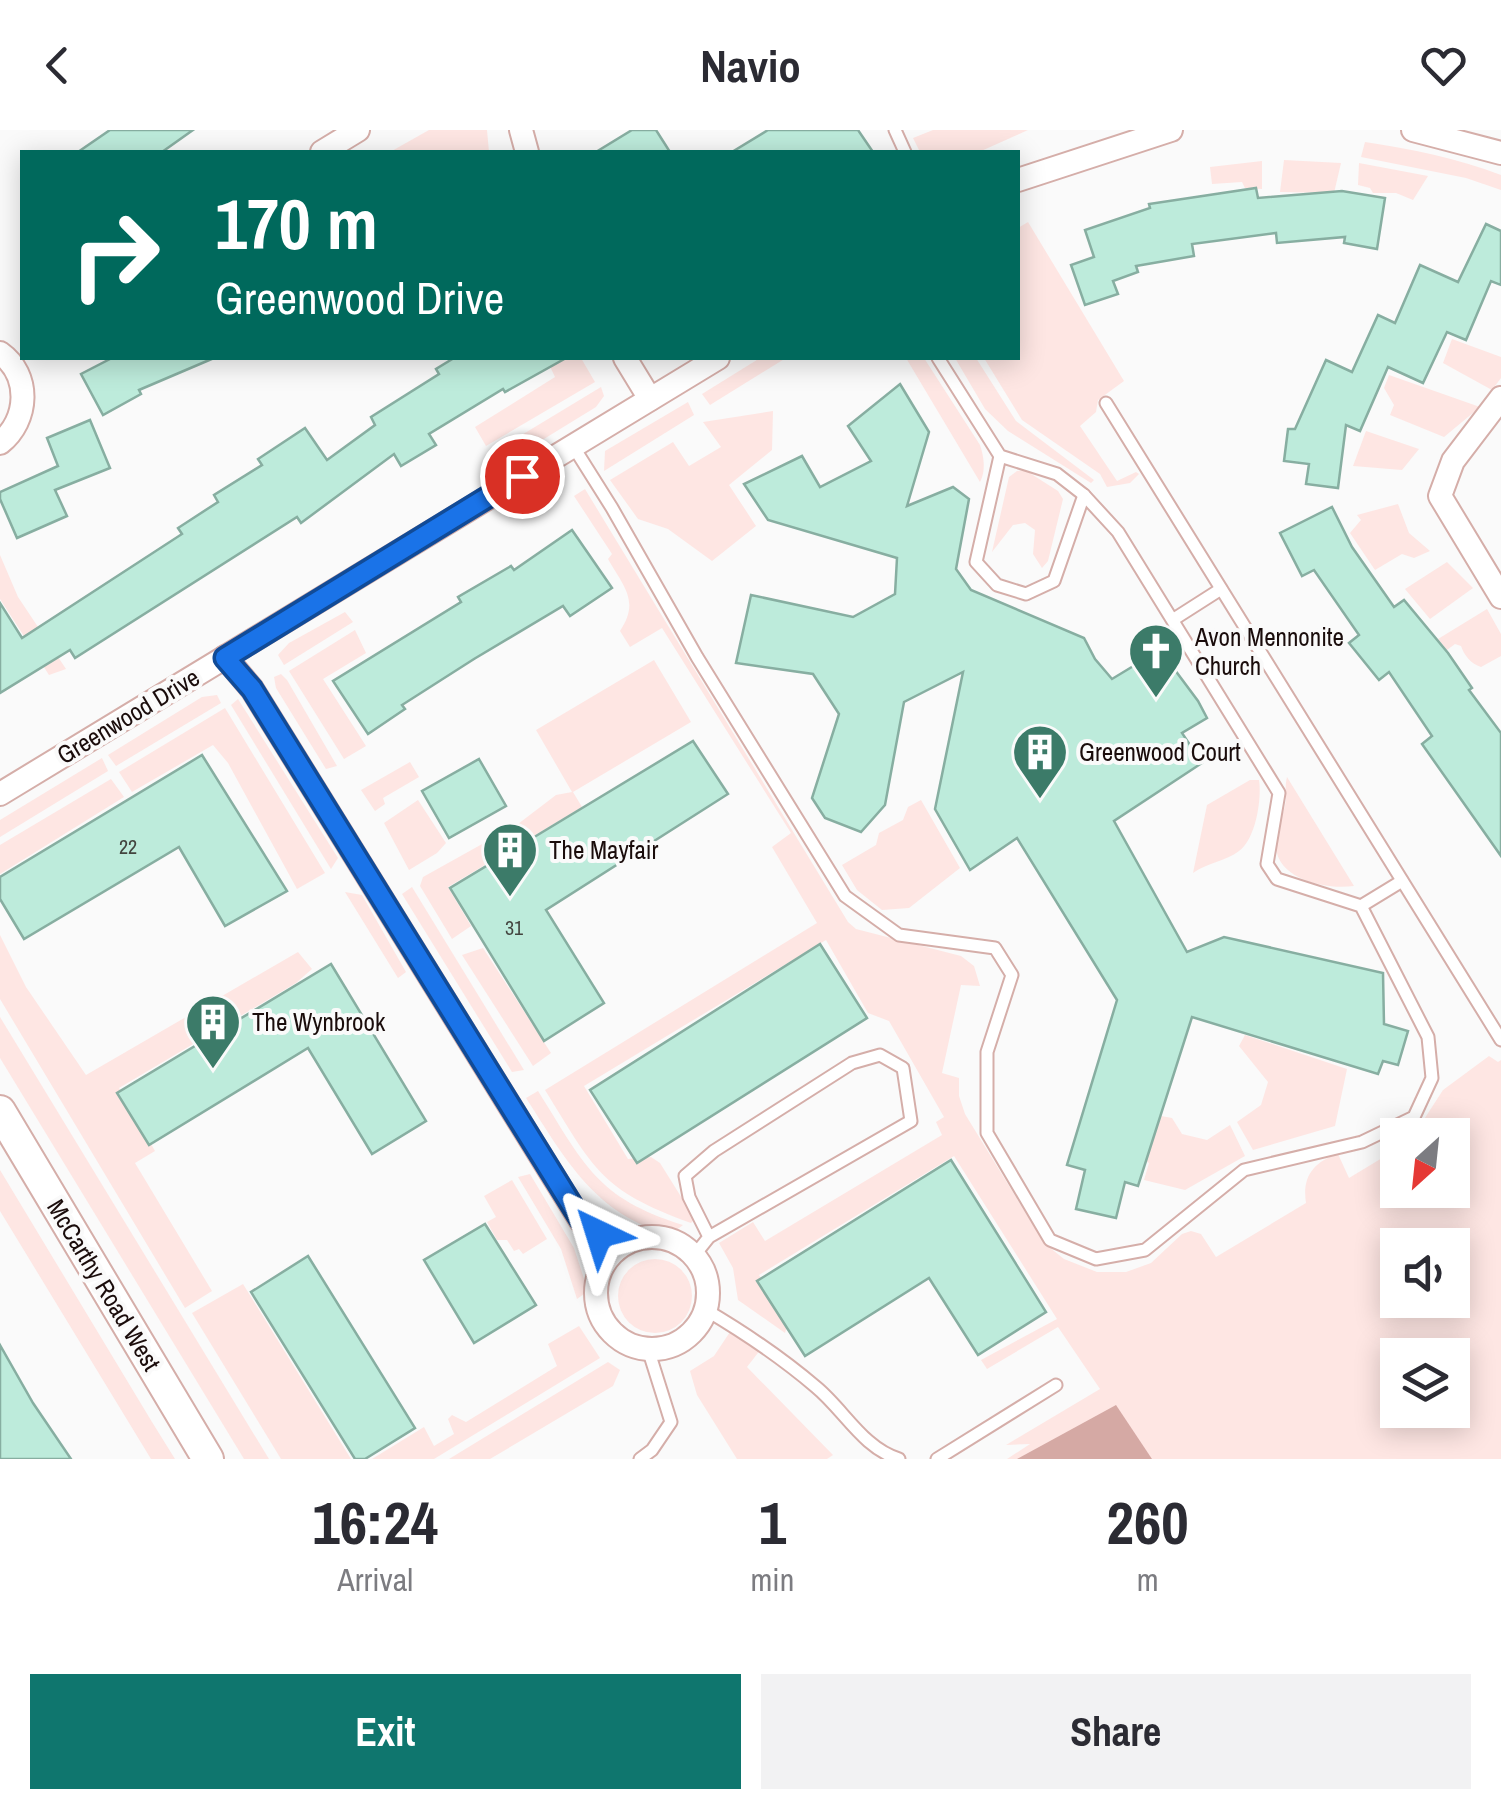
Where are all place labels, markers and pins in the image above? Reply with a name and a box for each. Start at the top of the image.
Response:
pin [480,434,565,519]
place label: Avon Mennonite Church [1194,620,1344,683]
church icon: Avon Mennonite Church [1126,621,1186,700]
building icon: Greenwood Court [1010,722,1070,801]
place label: Greenwood Court [1079,735,1241,769]
building icon: The Mayfair [480,820,540,899]
place label: The Mayfair [549,833,659,867]
building icon: The Wynbrook [183,992,243,1071]
place label: The Wynbrook [252,1005,386,1039]

